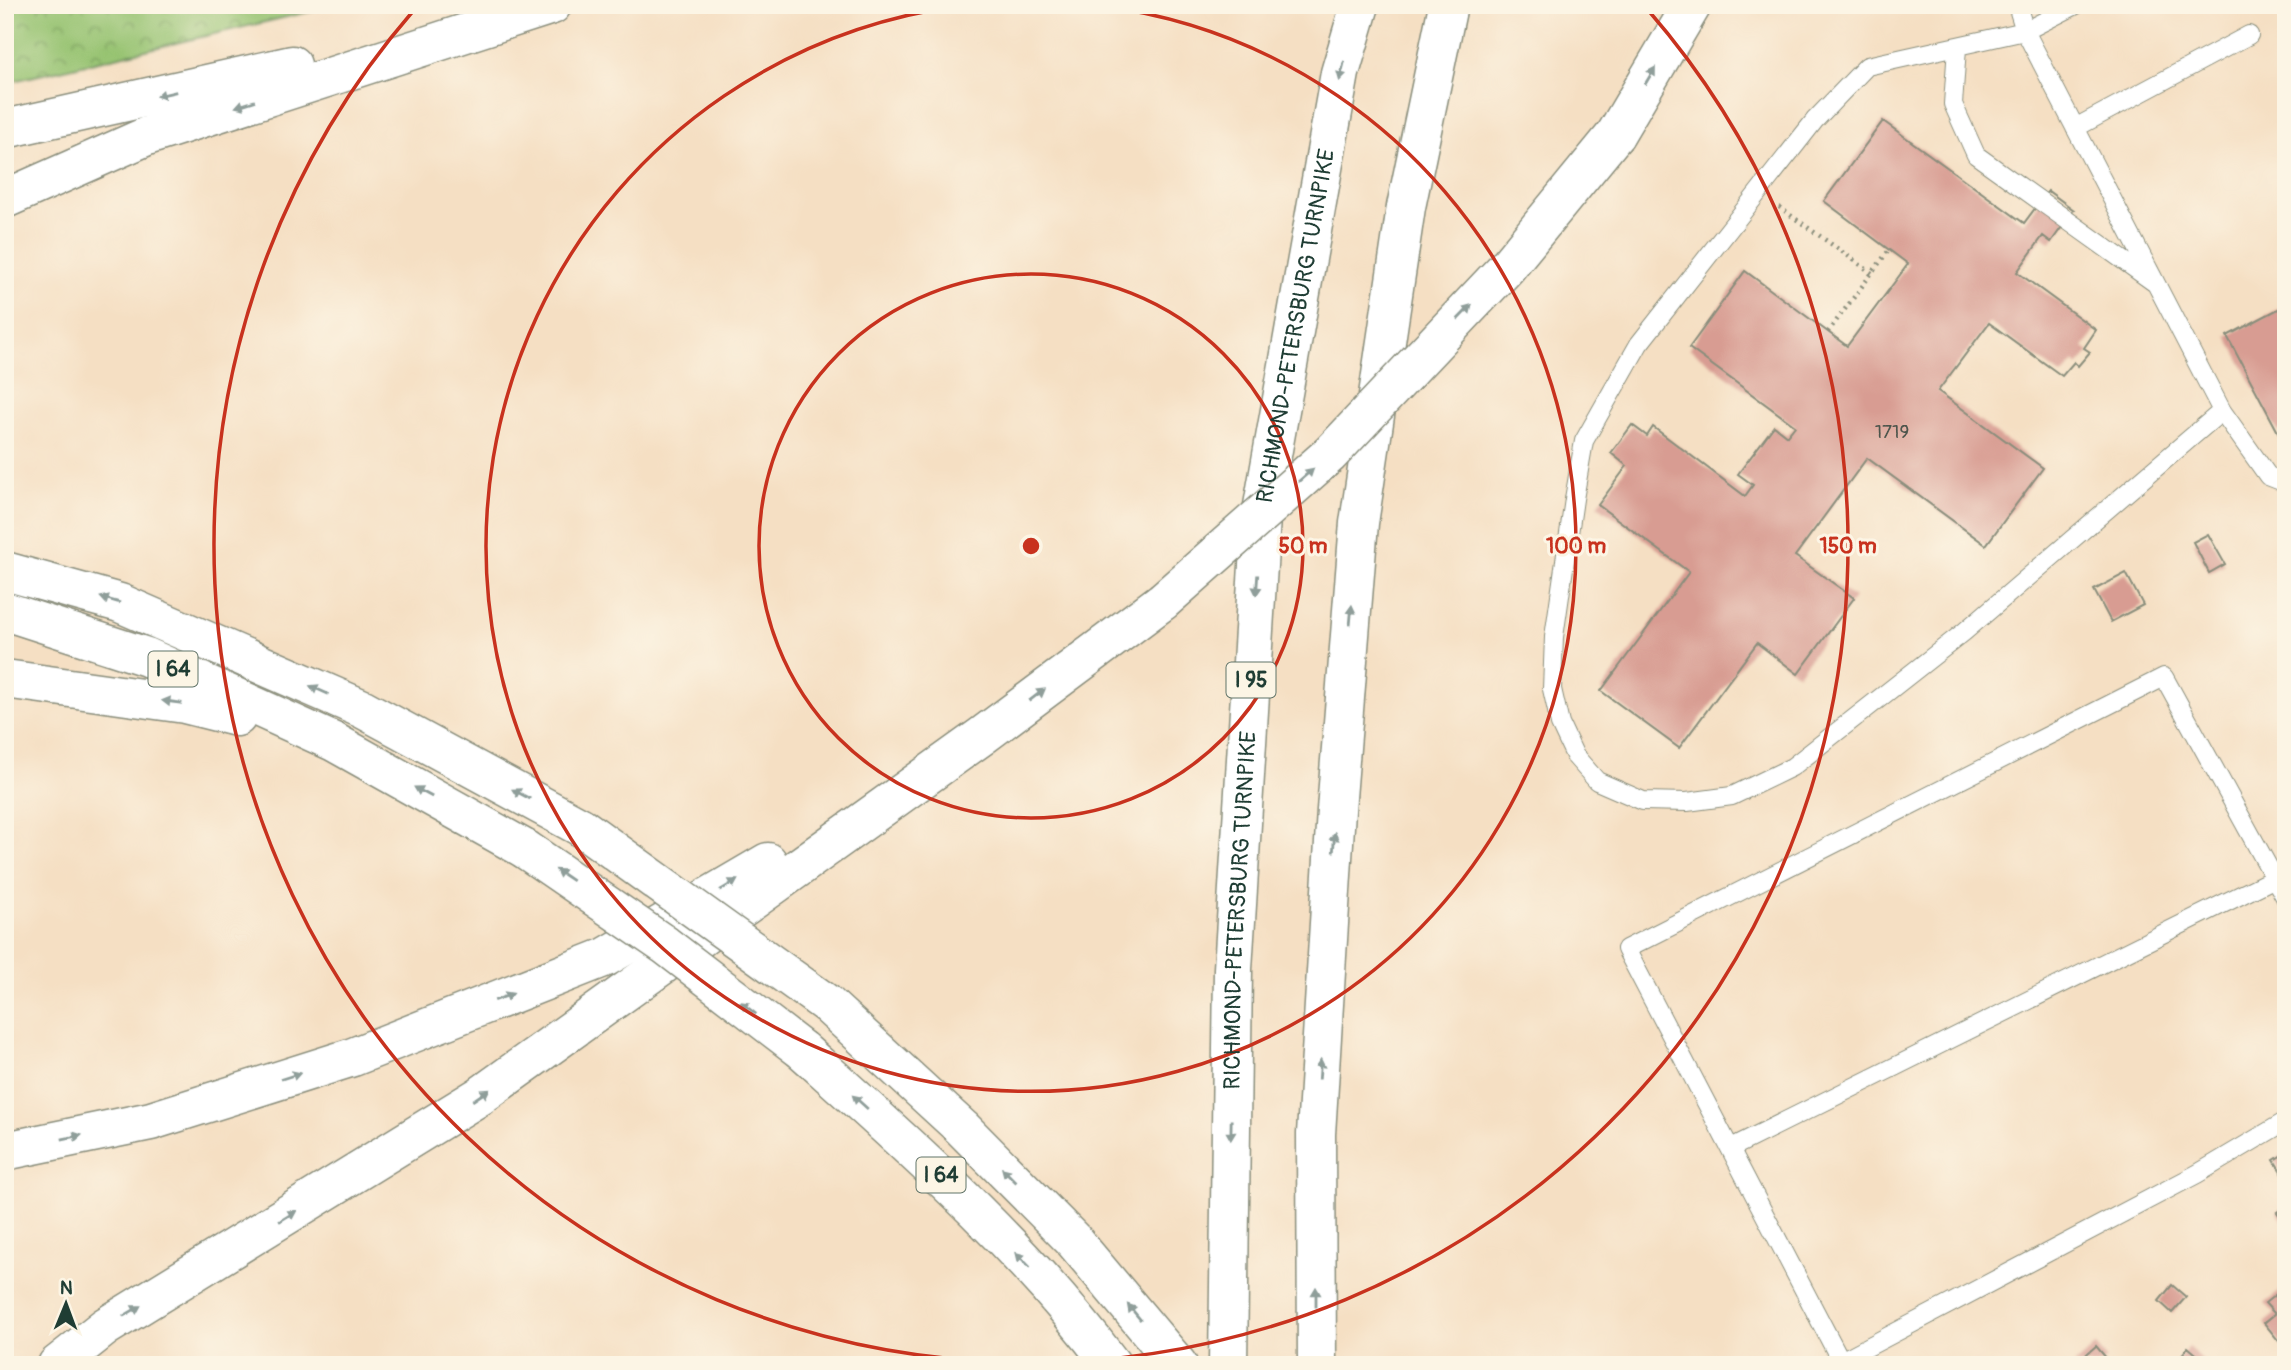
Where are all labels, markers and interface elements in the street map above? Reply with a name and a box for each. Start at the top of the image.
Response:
one-way arrow [1336,60,1347,82]
one-way arrow [1644,67,1656,86]
one-way arrow [155,88,177,99]
one-way arrow [234,99,255,110]
street label: RICHMOND-PETERSBURG TURNPIKE [1249,147,1341,505]
one-way arrow [1456,304,1472,321]
house number: 1719 [1875,420,1909,444]
one-way arrow [1297,467,1315,483]
text: 50 m [1279,533,1328,560]
text: 100 m [1546,533,1606,560]
text: 150 m [1819,533,1877,560]
centre of rings [1019,534,1043,558]
one-way arrow [1251,574,1262,596]
one-way arrow [99,595,120,605]
one-way arrow [1346,604,1357,626]
road number: I 64 [148,652,198,686]
road number: I 95 [1226,662,1276,698]
one-way arrow [309,684,329,696]
one-way arrow [1028,688,1046,702]
one-way arrow [161,697,183,708]
street label: RICHMOND-PETERSBURG TURNPIKE [1217,730,1262,1090]
one-way arrow [413,786,432,798]
one-way arrow [511,788,531,800]
one-way arrow [1328,831,1339,853]
one-way arrow [554,869,573,882]
one-way arrow [719,879,738,891]
one-way arrow [494,992,515,1003]
one-way arrow [739,1002,757,1016]
one-way arrow [1314,1058,1325,1080]
one-way arrow [281,1071,302,1081]
one-way arrow [472,1088,490,1102]
one-way arrow [852,1094,869,1110]
one-way arrow [1225,1120,1237,1142]
one-way arrow [61,1132,83,1143]
road number: I 64 [916,1158,965,1192]
one-way arrow [1001,1167,1017,1183]
one-way arrow [278,1209,297,1222]
one-way arrow [1015,1251,1031,1269]
north arrow [32,1268,102,1338]
text: N [60,1276,73,1300]
one-way arrow [1311,1285,1322,1307]
one-way arrow [123,1304,142,1317]
one-way arrow [1127,1304,1142,1321]

